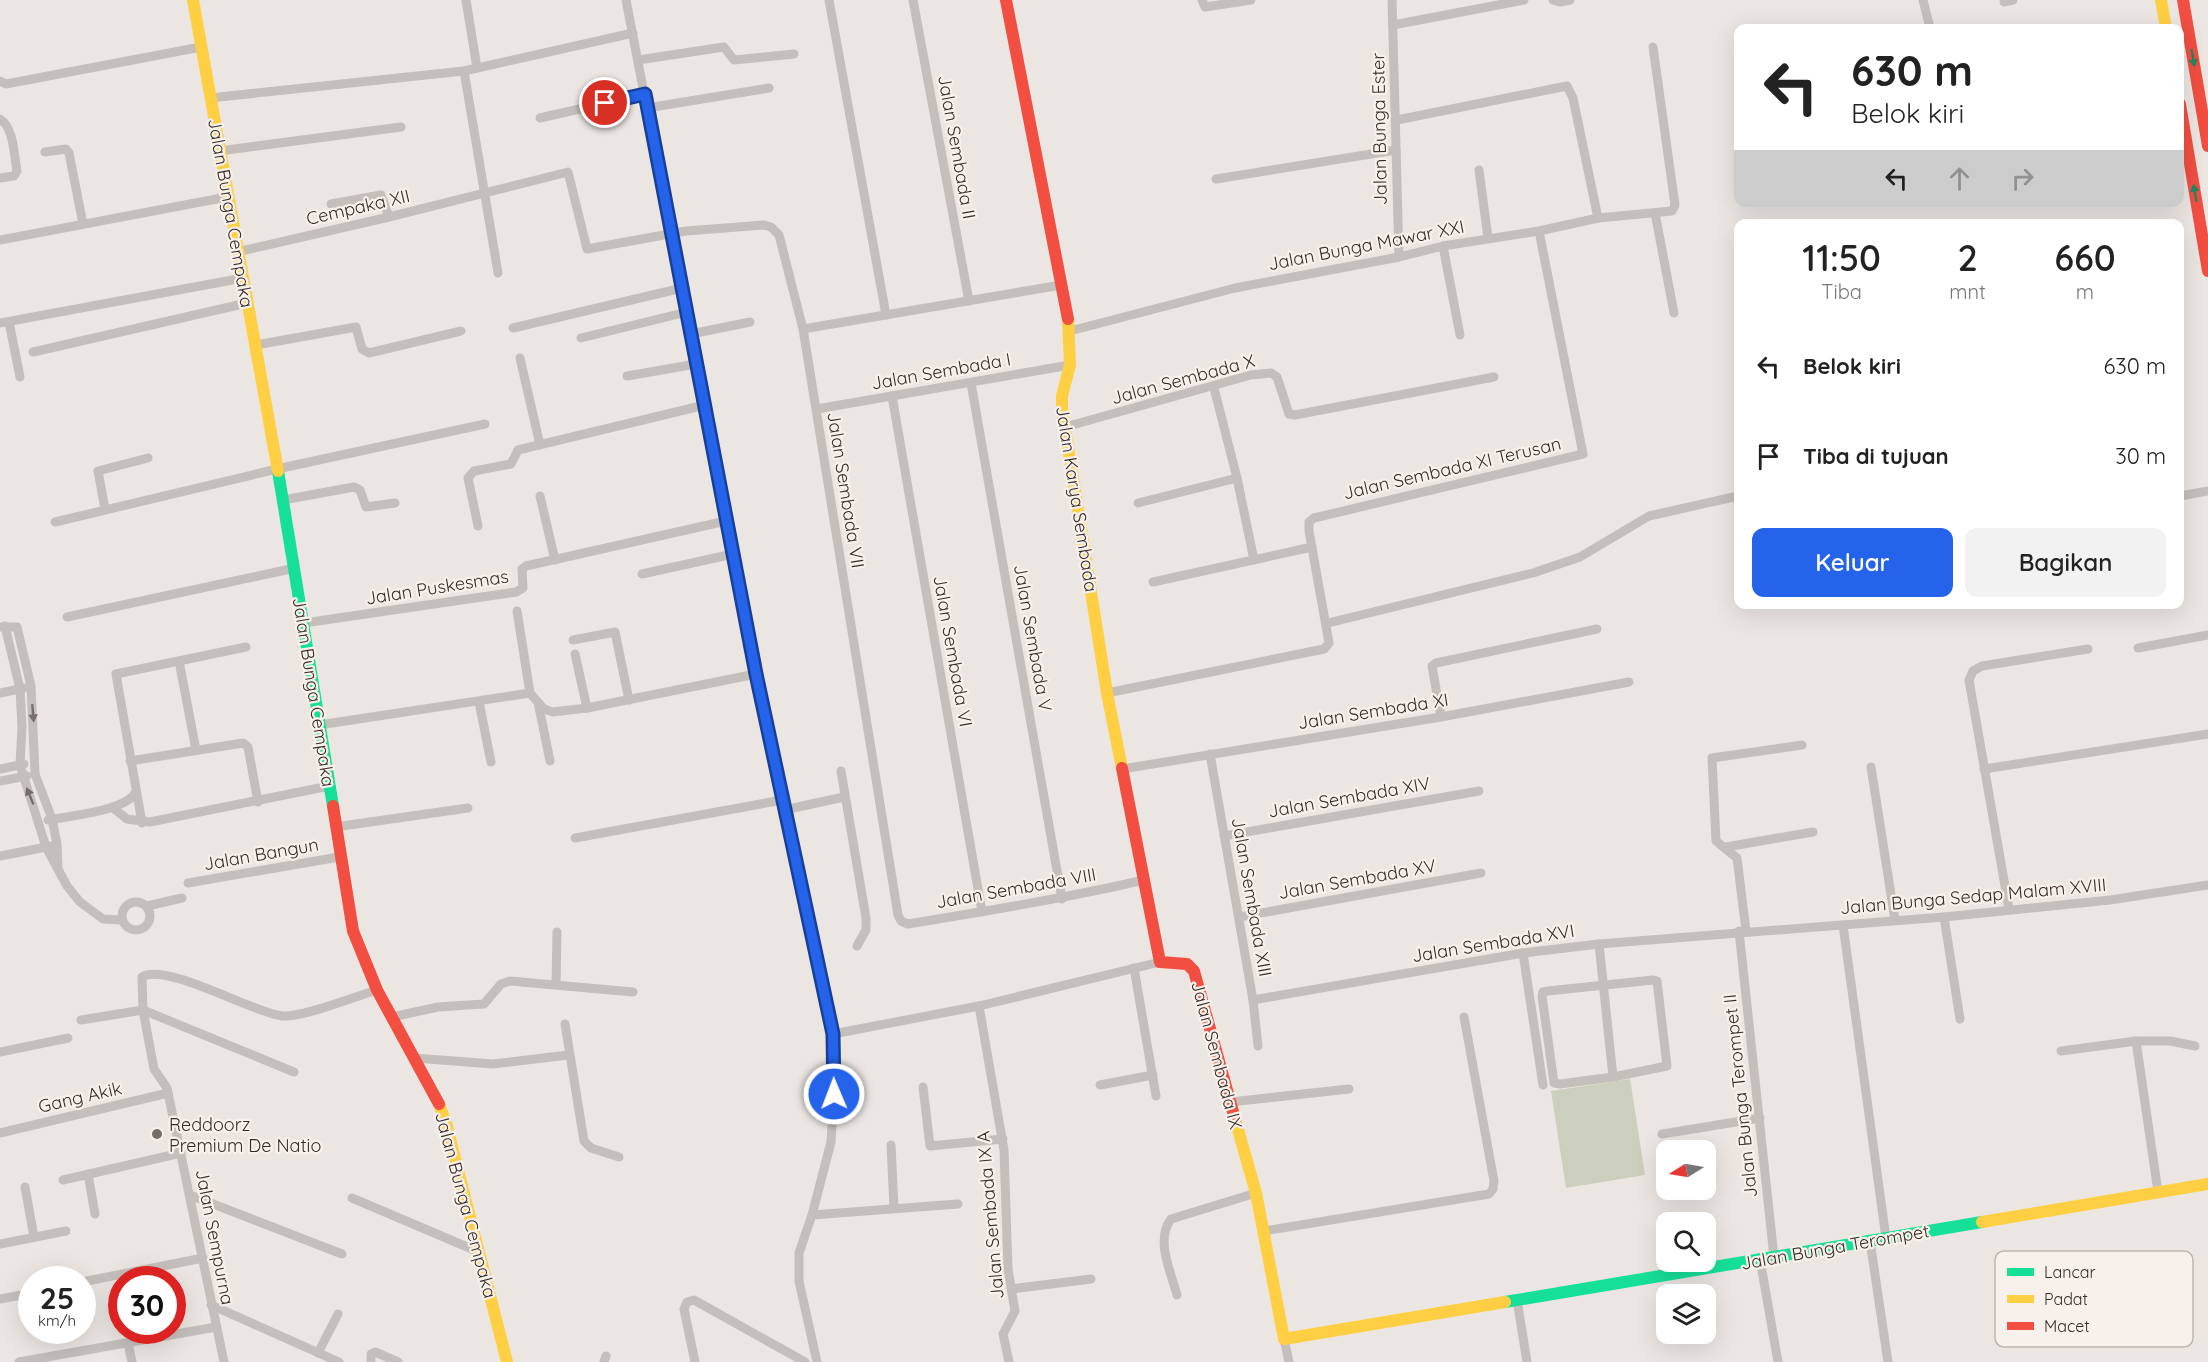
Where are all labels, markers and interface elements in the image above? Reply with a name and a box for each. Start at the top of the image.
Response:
text: 630 m [1851,44,1973,97]
icon: left [1752,48,1830,126]
one-way arrow [2189,48,2198,67]
street label: Jalan Bunga Ester [1366,52,1392,206]
street label: Jalan Sembada II [933,73,981,221]
pin [579,77,630,128]
icon: arrive [588,86,621,119]
text: Belok kiri [1851,96,1964,130]
street label: Jalan Bunga Cempaka [203,117,259,309]
icon: left [1880,162,1913,195]
icon: ahead [1943,162,1976,195]
icon: right [2006,162,2039,195]
one-way arrow [2190,183,2199,202]
street label: Cempaka XII [304,184,412,230]
street label: Jalan Bunga Mawar XXI [1266,215,1466,275]
text: 11:50 [1802,235,1881,280]
text: 2 [1957,235,1978,280]
text: 660 [2054,235,2116,280]
text: Tiba [1821,279,1862,304]
text: mnt [1949,279,1986,304]
text: m [2076,279,2094,304]
street label: Jalan Sembada I [869,347,1013,395]
street label: Jalan Sembada X [1109,349,1257,409]
icon: left [1752,350,1785,383]
text: Belok kiri [1803,352,1901,380]
text: 630 m [2103,352,2166,380]
street label: Jalan Karya Sembada [1051,404,1103,594]
street label: Jalan Sembada VII [822,410,870,570]
street label: Jalan Sembada XI Terusan [1341,432,1563,504]
icon: arrive [1752,440,1785,473]
text: Tiba di tujuan [1803,442,1949,470]
text: 30 m [2115,442,2166,470]
button: Keluar [1752,528,1953,597]
button: Bagikan [1965,528,2166,597]
street label: Jalan Sembada V [1009,563,1057,713]
street label: Jalan Puskesmas [364,564,510,610]
street label: Jalan Sembada VI [928,574,978,728]
street label: Jalan Bunga Cempaka [288,596,340,788]
street label: Jalan Sembada XI [1296,688,1450,734]
one-way arrow [28,703,38,722]
street label: Jalan Sembada XIV [1266,771,1432,823]
one-way arrow [25,787,34,805]
street label: Jalan Sembada XIII [1227,816,1277,978]
street label: Jalan Bangun [202,833,320,875]
street label: Jalan Sembada XV [1276,854,1438,904]
street label: Jalan Sembada VIII [934,863,1098,913]
street label: Jalan Bunga Sedap Malam XVIII [1839,873,2107,919]
street label: Jalan Sembada XVI [1410,919,1576,967]
street label: Jalan Sembada IX [1186,979,1248,1132]
street label: Jalan Bunga Terompet II [1718,993,1762,1199]
position arrow [802,1062,866,1126]
street label: Gang Akik [36,1076,124,1118]
street label: Jalan Bunga Cempaka [430,1110,502,1300]
place label: Reddoorz Premium De Natio [169,1113,321,1157]
marker: Reddoorz Premium De Natio [150,1127,164,1141]
street label: Jalan Sembada IX A [971,1130,1009,1300]
north arrow [1656,1140,1716,1200]
map controls [1656,1140,1716,1344]
street label: Jalan Sempurna [191,1167,239,1307]
button: search [1656,1212,1716,1272]
street label: Jalan Bunga Terompet [1739,1219,1931,1275]
legend [1995,1251,2193,1347]
text: Lancar [2044,1262,2096,1282]
speed limit sign: 30 [108,1266,186,1344]
text: 25 [40,1279,74,1317]
button: layers [1656,1284,1716,1344]
text: Padat [2044,1289,2088,1309]
text: km/h [38,1311,76,1330]
text: Macet [2044,1316,2090,1336]

